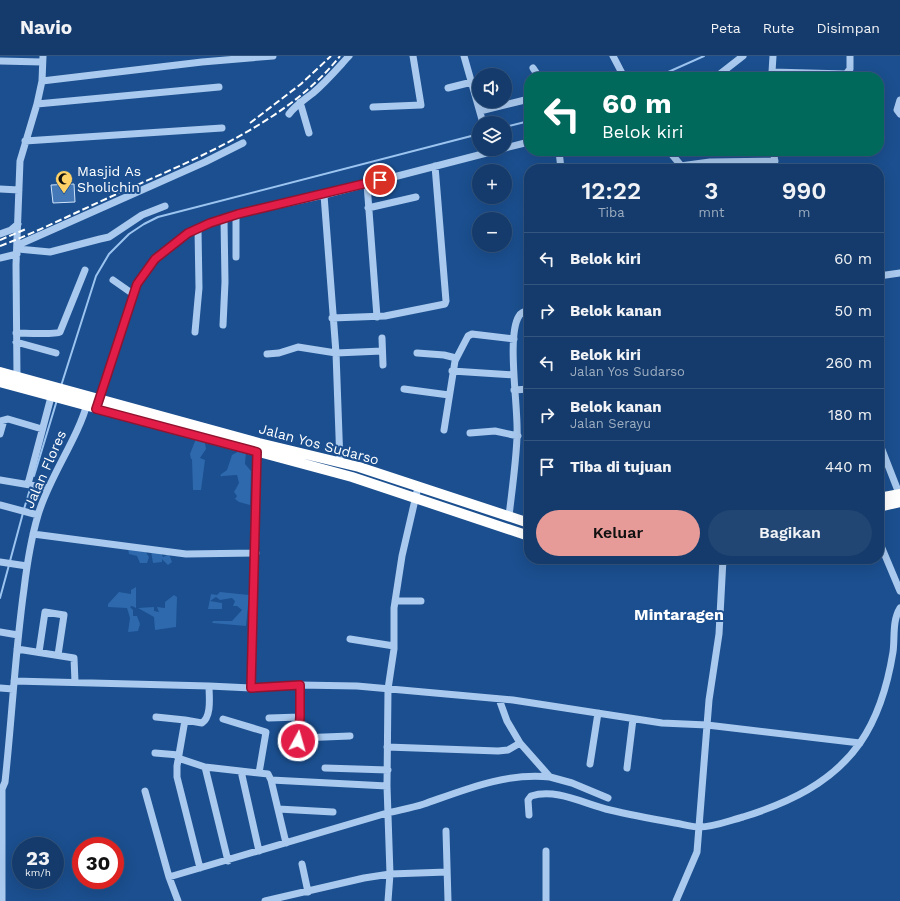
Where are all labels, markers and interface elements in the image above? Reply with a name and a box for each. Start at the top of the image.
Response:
text: Navio [20,16,72,39]
text: Peta [711,20,741,36]
text: Rute [763,20,794,36]
text: Disimpan [816,20,880,36]
map controls [472,68,512,252]
button: sound [472,68,512,108]
text: 60 m [602,87,672,120]
icon: left [536,88,588,140]
button: layers [472,116,512,156]
text: Belok kiri [602,121,684,142]
place label: Masjid As Sholichin [77,163,141,195]
pin [363,163,397,197]
button: + [472,164,512,204]
mosque icon: Masjid As Sholichin [54,169,74,194]
icon: arrive [369,169,391,191]
text: 12:22 [581,177,641,205]
text: 3 [704,177,719,205]
text: 990 [782,177,827,205]
text: Tiba [598,205,625,220]
text: mnt [699,205,724,220]
text: m [798,205,810,220]
button: − [472,212,512,252]
icon: left [536,248,558,270]
text: Belok kiri [570,250,641,268]
text: 60 m [834,250,872,268]
icon: right [536,300,558,322]
text: Belok kanan [570,302,661,320]
text: 50 m [835,302,872,320]
text: Belok kiri [570,346,641,364]
icon: left [536,352,558,374]
text: 260 m [825,354,872,372]
text: Jalan Yos Sudarso [570,364,685,379]
text: Belok kanan [570,398,661,416]
icon: right [536,404,558,426]
text: 180 m [828,406,872,424]
text: Jalan Serayu [570,416,651,431]
street label: Jalan Yos Sudarso [257,420,381,468]
street label: Jalan Flores [21,428,69,510]
icon: arrive [536,456,558,478]
text: Tiba di tujuan [570,458,672,476]
text: 440 m [825,458,872,476]
button: Keluar [536,510,700,556]
button: Bagikan [708,510,872,556]
district label: Mintaragen [634,605,724,624]
position arrow [277,720,319,762]
speed limit sign: 30 [72,837,124,889]
text: 23 [26,846,50,870]
text: km/h [25,867,51,878]

